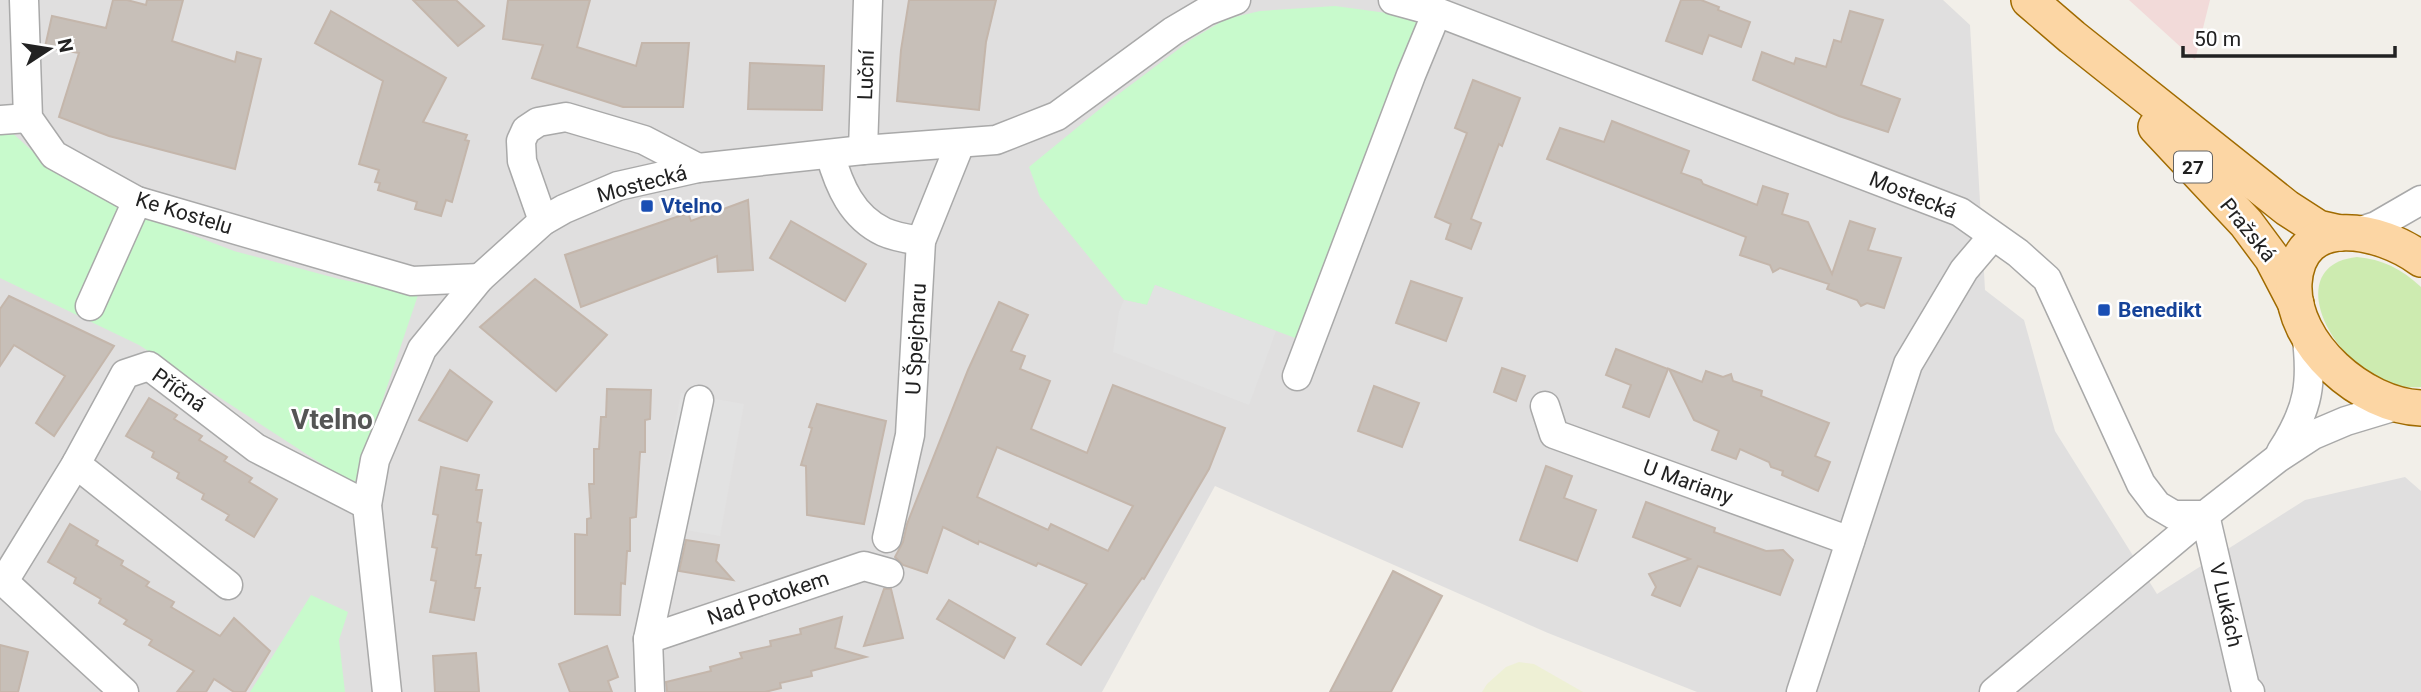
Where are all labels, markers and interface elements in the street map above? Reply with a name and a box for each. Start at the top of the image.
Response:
north arrow [14,14,84,84]
scale bar [2183,14,2395,58]
text: 50 m [2194,27,2241,51]
text: N [52,37,78,55]
street label: Luční [853,49,879,101]
road number: 27 [2174,152,2212,182]
street label: Mostecká [594,160,690,208]
street label: Mostecká [1866,167,1960,223]
street label: Ke Kostelu [133,187,235,239]
street label: Pražská [2215,193,2281,267]
place label: Vtelno [661,194,722,218]
marker: Vtelno [639,198,655,214]
street label: U Špejcharu [901,282,931,396]
place label: Benedikt [2118,298,2202,322]
marker: Benedikt [2096,302,2112,318]
street label: Příčná [148,363,210,417]
district label: Vtelno [291,403,373,436]
street label: U Mariany [1640,455,1736,509]
street label: V Lukách [2205,561,2247,649]
street label: Nad Potokem [704,566,832,630]

